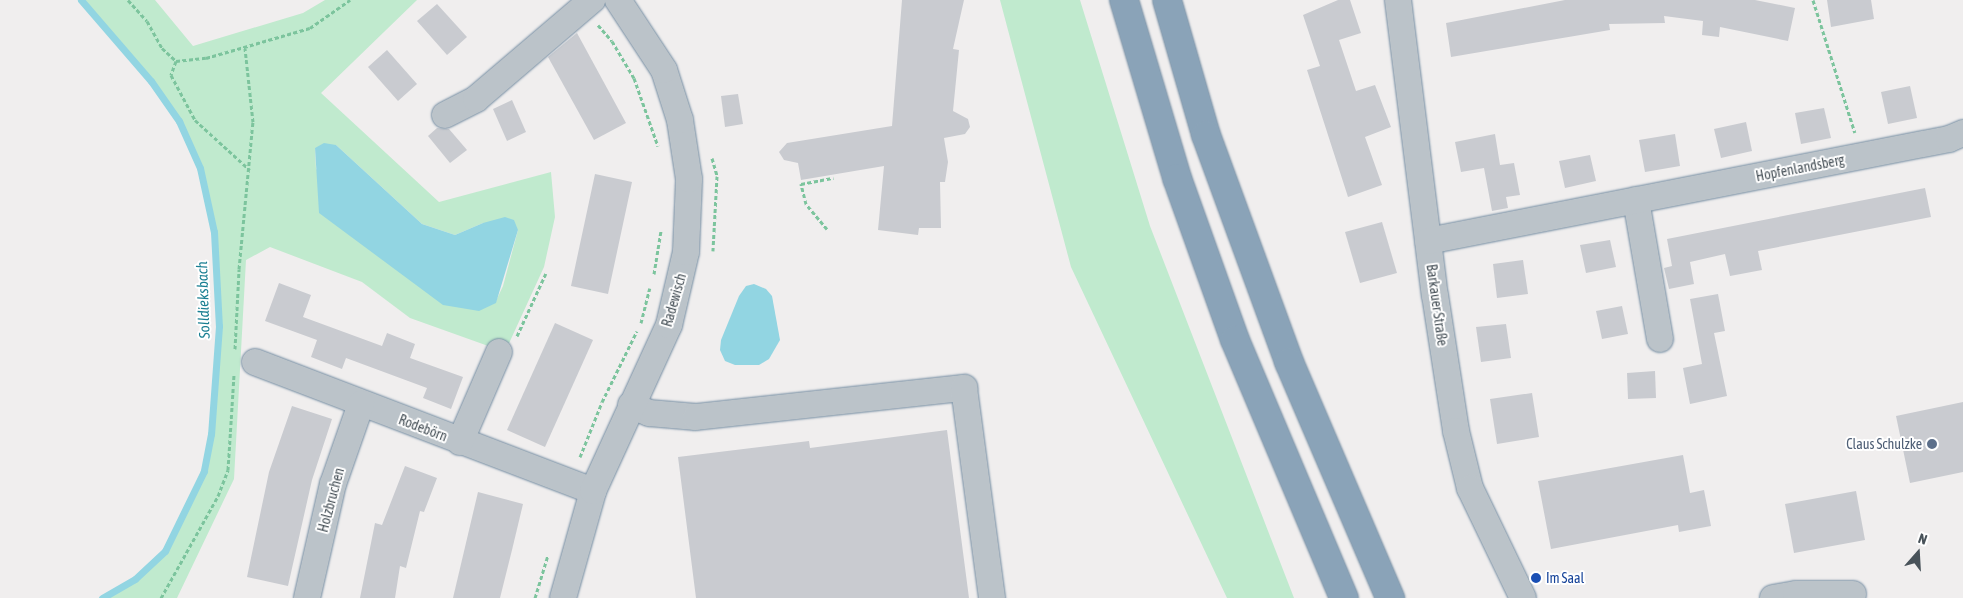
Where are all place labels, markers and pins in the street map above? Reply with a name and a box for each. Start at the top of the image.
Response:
place label: Claus Schulzke [1846,436,1922,452]
marker: Claus Schulzke [1926,438,1938,450]
place label: Im Saal [1546,570,1584,586]
marker: Im Saal [1530,572,1542,584]

